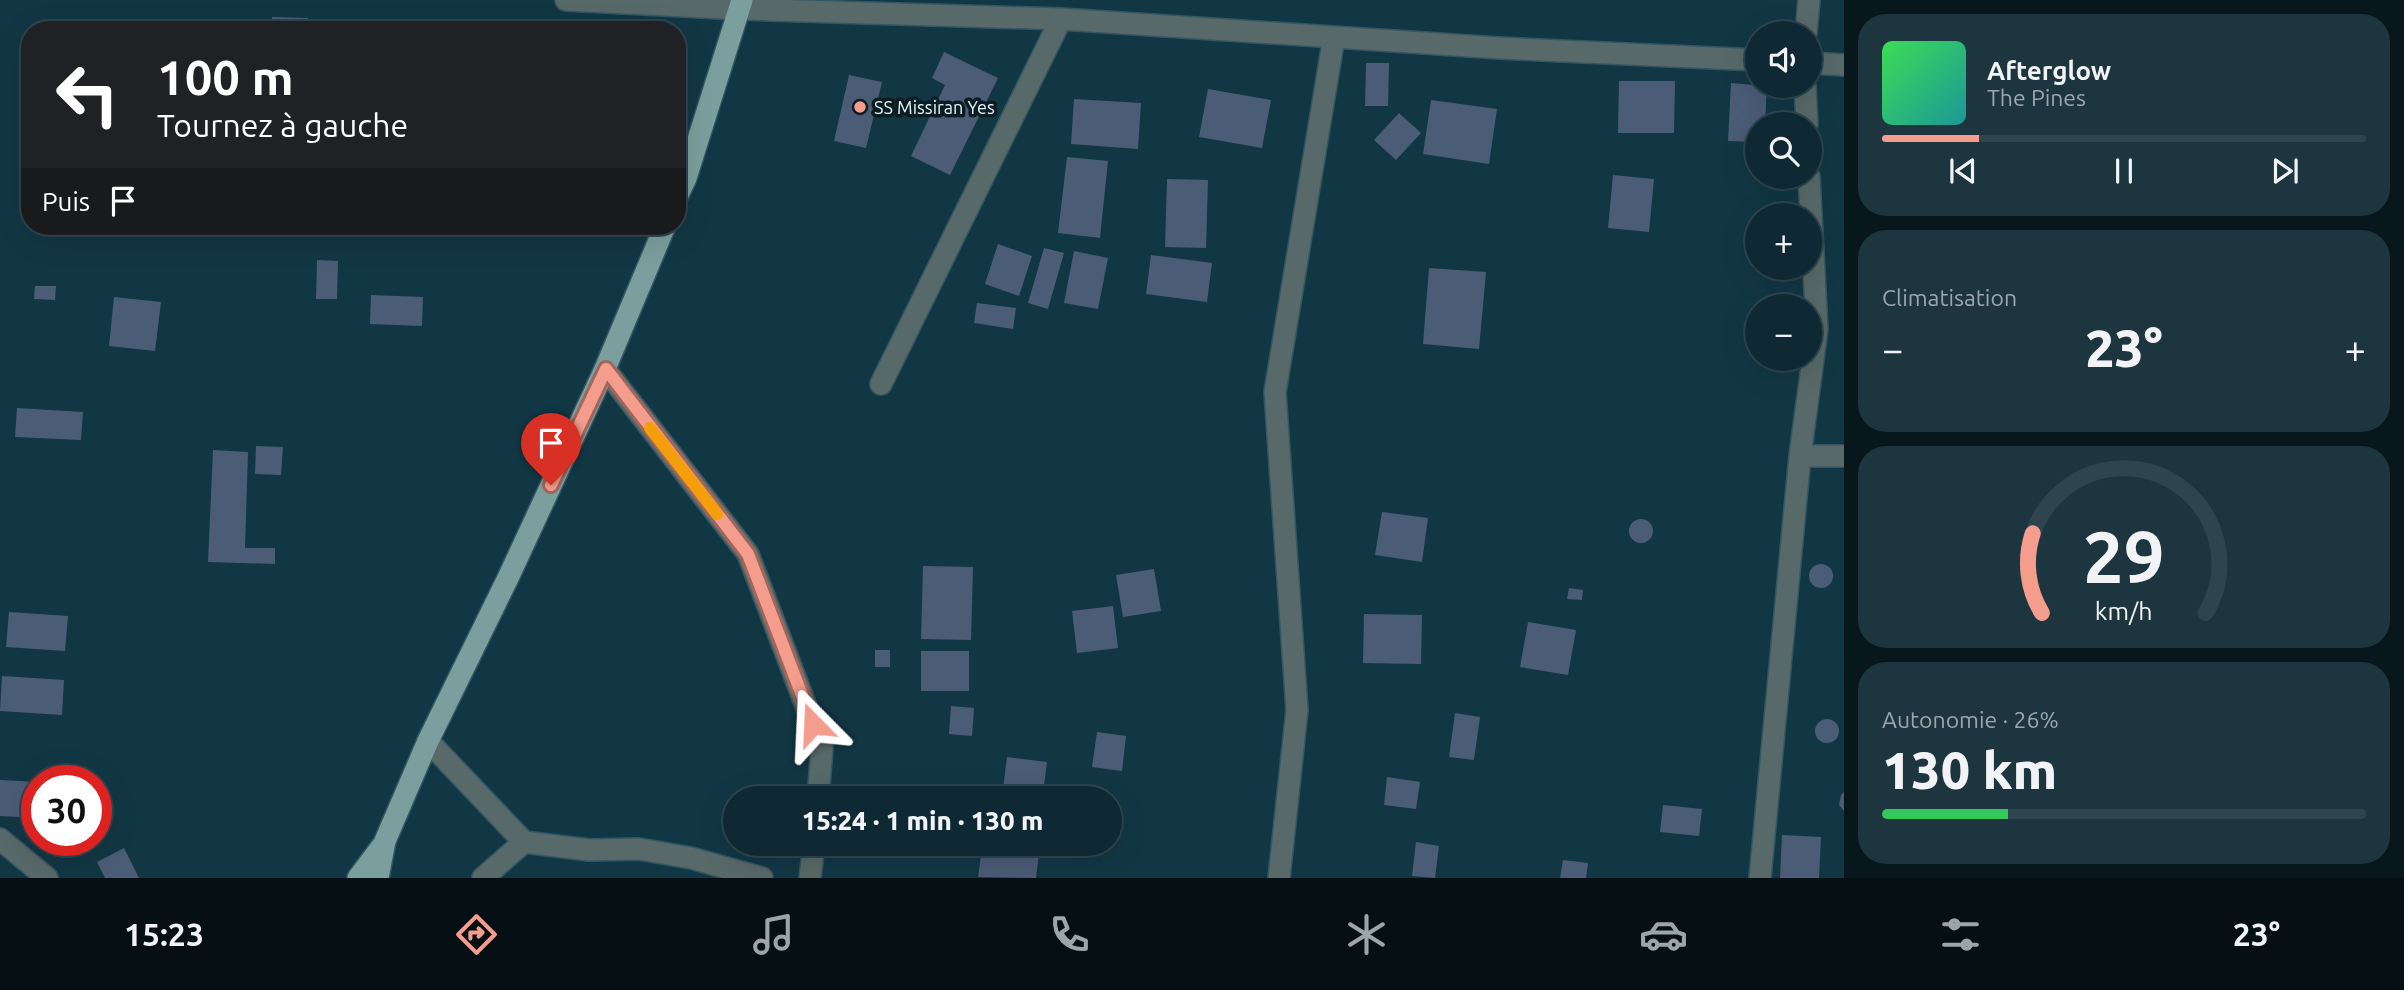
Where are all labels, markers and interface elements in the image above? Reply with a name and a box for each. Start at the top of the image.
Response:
map controls [1745,21,1822,371]
button: sound [1745,21,1822,98]
icon: left [42,49,133,140]
text: 100 m [157,49,294,104]
text: Afterglow [1987,56,2111,85]
text: The Pines [1987,85,2086,110]
place label: SS Missiran Yes [874,97,995,117]
marker: SS Missiran Yes [852,99,868,115]
text: Tournez à gauche [157,107,408,143]
button: search [1745,112,1822,189]
icon: previous [1944,152,1982,190]
icon: pause [2105,152,2143,190]
icon: next [2266,152,2304,190]
icon: arrive [104,182,142,220]
text: Puis [42,187,90,216]
button: + [1745,203,1822,280]
text: Climatisation [1882,285,2017,310]
button: − [1745,294,1822,371]
text: 23° [2085,319,2163,377]
text: − [1882,328,1903,370]
text: + [2345,328,2366,370]
pin [521,413,581,485]
icon: arrive [532,424,570,462]
text: 29 [2083,515,2165,597]
text: km/h [2095,597,2153,625]
position arrow [776,687,850,761]
text: Autonomie · 26% [1882,707,2059,732]
text: 130 km [1882,741,2057,799]
speed limit sign: 30 [21,765,112,856]
text: 15:24 · 1 min · 130 m [802,806,1043,835]
icon: directions [452,910,501,959]
icon: music [749,910,798,959]
icon: phone [1045,910,1094,959]
icon: climate [1342,910,1391,959]
icon: car [1639,910,1688,959]
icon: filters [1936,910,1985,959]
text: 15:23 [124,916,204,952]
text: 23° [2233,916,2280,952]

